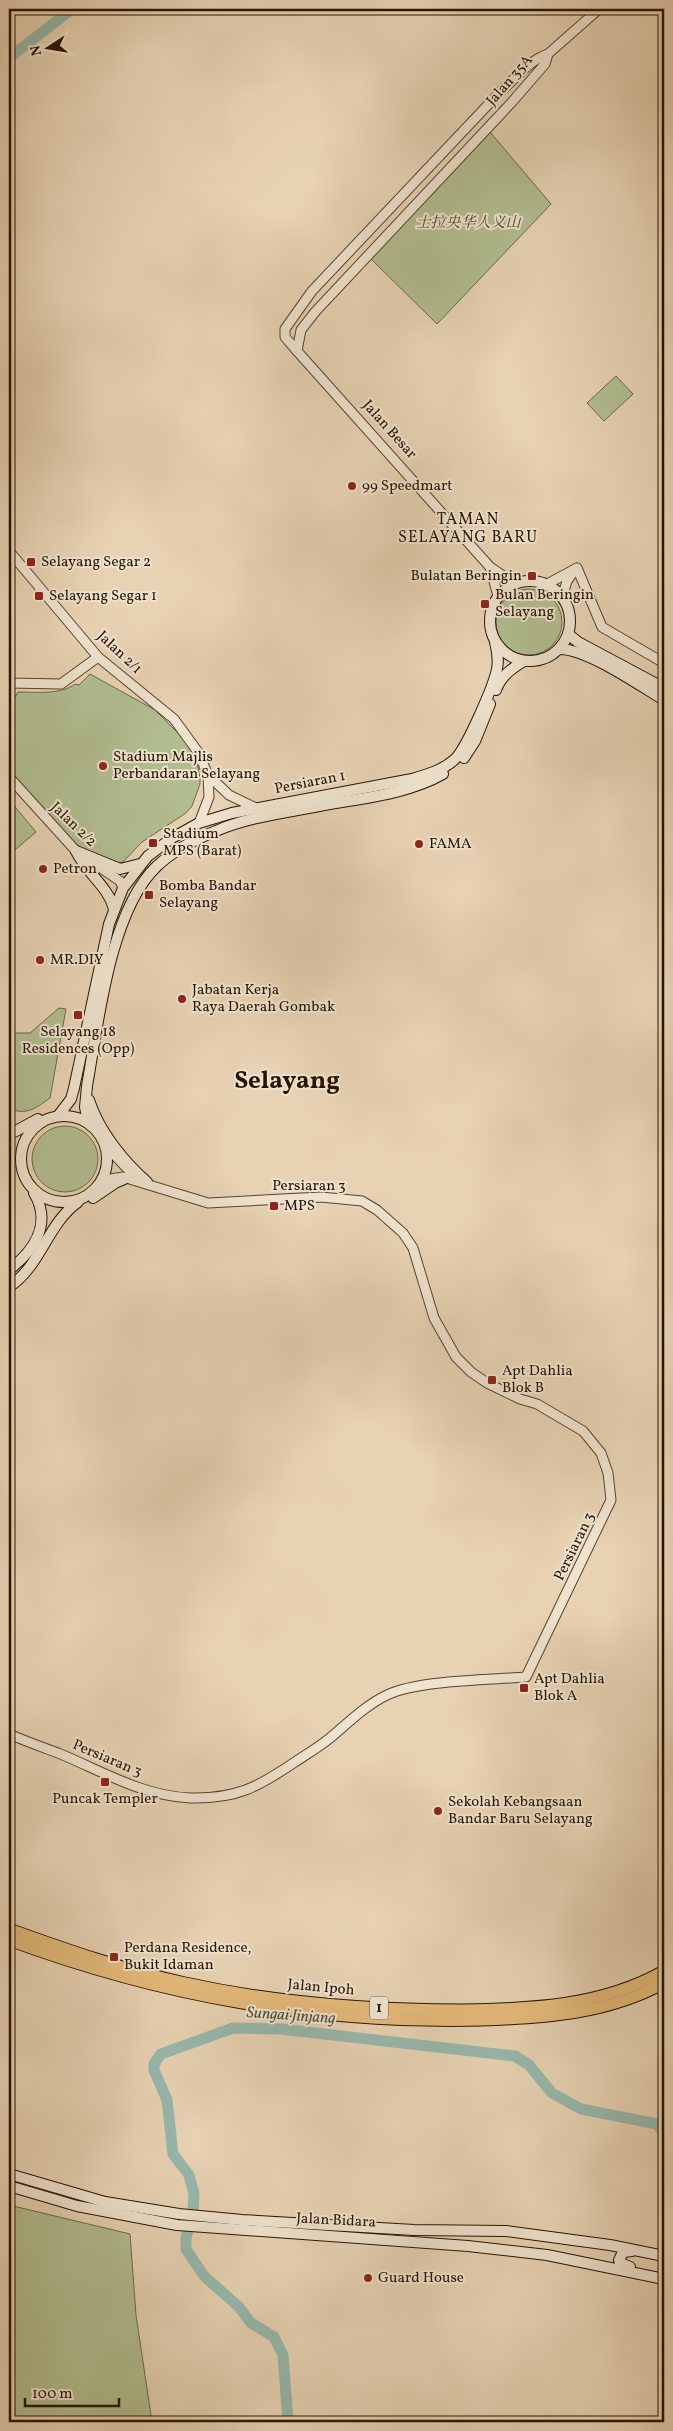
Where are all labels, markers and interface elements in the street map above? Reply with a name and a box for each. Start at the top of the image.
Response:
north arrow [22,22,72,72]
text: N [26,43,47,57]
street label: Jalan 35A [482,50,538,111]
park label: 士拉央华人义山 [415,213,522,234]
street label: Jalan Besar [357,396,421,464]
place label: 99 Speedmart [362,476,453,497]
marker: 99 Speedmart [346,480,358,492]
district label: TAMAN SELAYANG BARU [398,509,538,549]
place label: Selayang Segar 2 [41,552,151,573]
marker: Selayang Segar 2 [25,556,37,568]
place label: Bulatan Beringin [410,566,522,587]
marker: Bulatan Beringin [526,570,538,582]
place label: Bulan Beringin Selayang [495,585,594,623]
place label: Selayang Segar 1 [49,586,157,607]
marker: Selayang Segar 1 [33,590,45,602]
marker: Bulan Beringin Selayang [479,598,491,610]
street label: Jalan 2/1 [92,626,146,680]
place label: Stadium Majlis Perbandaran Selayang [113,747,261,785]
marker: Stadium Majlis Perbandaran Selayang [97,760,109,772]
street label: Persiaran 1 [273,766,347,800]
street label: Jalan 2/2 [45,798,101,852]
place label: Stadium MPS (Barat) [163,824,241,862]
place label: FAMA [429,834,472,855]
marker: Stadium MPS (Barat) [147,837,159,849]
marker: FAMA [413,838,425,850]
place label: Petron [53,859,97,880]
marker: Petron [37,863,49,875]
place label: Bomba Bandar Selayang [159,876,256,914]
marker: Bomba Bandar Selayang [143,889,155,901]
place label: MR.DIY [50,950,104,971]
marker: MR.DIY [34,954,46,966]
place label: Jabatan Kerja Raya Daerah Gombak [192,980,335,1018]
marker: Jabatan Kerja Raya Daerah Gombak [176,993,188,1005]
marker: Selayang 18 Residences (Opp) [72,1009,84,1021]
place label: Selayang 18 Residences (Opp) [22,1022,134,1060]
district label: Selayang [234,1064,340,1099]
street label: Persiaran 3 [272,1176,346,1197]
place label: MPS [284,1196,315,1217]
marker: MPS [268,1200,280,1212]
place label: Apt Dahlia Blok B [502,1361,573,1399]
marker: Apt Dahlia Blok B [486,1374,498,1386]
street label: Persiaran 3 [549,1509,601,1585]
place label: Apt Dahlia Blok A [534,1669,605,1707]
marker: Apt Dahlia Blok A [518,1682,530,1694]
street label: Persiaran 3 [69,1735,145,1783]
marker: Puncak Templer [99,1776,111,1788]
place label: Puncak Templer [52,1789,158,1810]
place label: Sekolah Kebangsaan Bandar Baru Selayang [448,1792,593,1830]
marker: Sekolah Kebangsaan Bandar Baru Selayang [432,1805,444,1817]
place label: Perdana Residence, Bukit Idaman [124,1938,251,1976]
marker: Perdana Residence, Bukit Idaman [108,1951,120,1963]
street label: Jalan Ipoh [287,1975,355,2001]
road number: 1 [370,1996,388,2020]
water label: Sungai Jinjang [246,2002,336,2030]
street label: Jalan Bidara [296,2208,376,2234]
place label: Guard House [378,2268,464,2289]
marker: Guard House [362,2272,374,2284]
scale bar [25,2376,119,2408]
text: 100 m [32,2384,72,2405]

